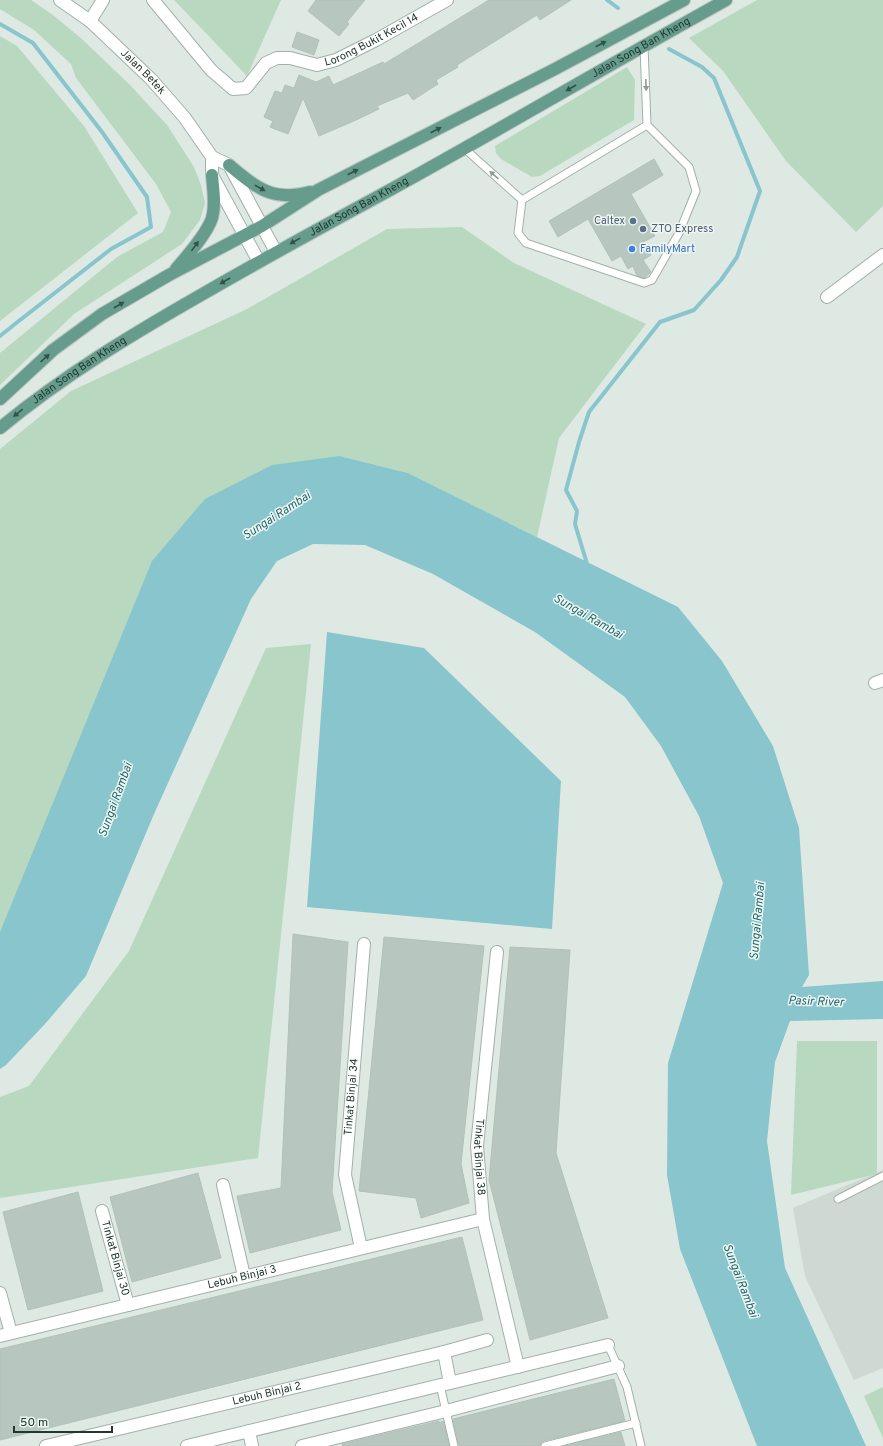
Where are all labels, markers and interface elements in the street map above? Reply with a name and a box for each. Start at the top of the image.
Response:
street label: Lorong Bukit Kecil 14 [323,10,421,70]
street label: Jalan Song Ban Kheng [589,14,693,81]
one-way arrow [596,41,607,47]
street label: Jalan Betek [117,46,168,98]
one-way arrow [643,79,649,92]
one-way arrow [565,85,576,92]
one-way arrow [430,127,442,133]
one-way arrow [347,169,358,175]
one-way arrow [488,170,499,179]
street label: Jalan Song Ban Kheng [307,174,411,240]
one-way arrow [254,185,266,192]
place label: Caltex [594,214,625,228]
marker: Caltex [628,216,638,226]
place label: ZTO Express [651,222,713,236]
marker: ZTO Express [638,224,648,234]
one-way arrow [290,238,301,245]
one-way arrow [191,240,199,251]
place label: FamilyMart [640,242,695,256]
marker: FamilyMart [627,244,637,254]
one-way arrow [219,278,231,285]
one-way arrow [113,301,125,308]
street label: Jalan Song Ban Kheng [29,334,129,407]
one-way arrow [39,353,50,362]
one-way arrow [13,408,24,417]
water label: Sungai Rambai [240,488,315,544]
water label: Sungai Rambai [550,591,627,644]
water label: Sungai Rambai [95,760,137,839]
water label: Sungai Rambai [747,881,769,960]
water label: Pasir River [788,993,846,1011]
street label: Tinkat Binjai 34 [341,1058,362,1136]
street label: Tinkat Binjai 38 [470,1118,488,1196]
street label: Tinkat Binjai 30 [98,1219,132,1297]
water label: Sungai Rambai [719,1242,762,1321]
street label: Lebuh Binjai 3 [206,1262,278,1292]
street label: Lebuh Binjai 2 [231,1379,303,1409]
scale bar [14,1408,112,1434]
text: 50 m [20,1415,48,1431]

